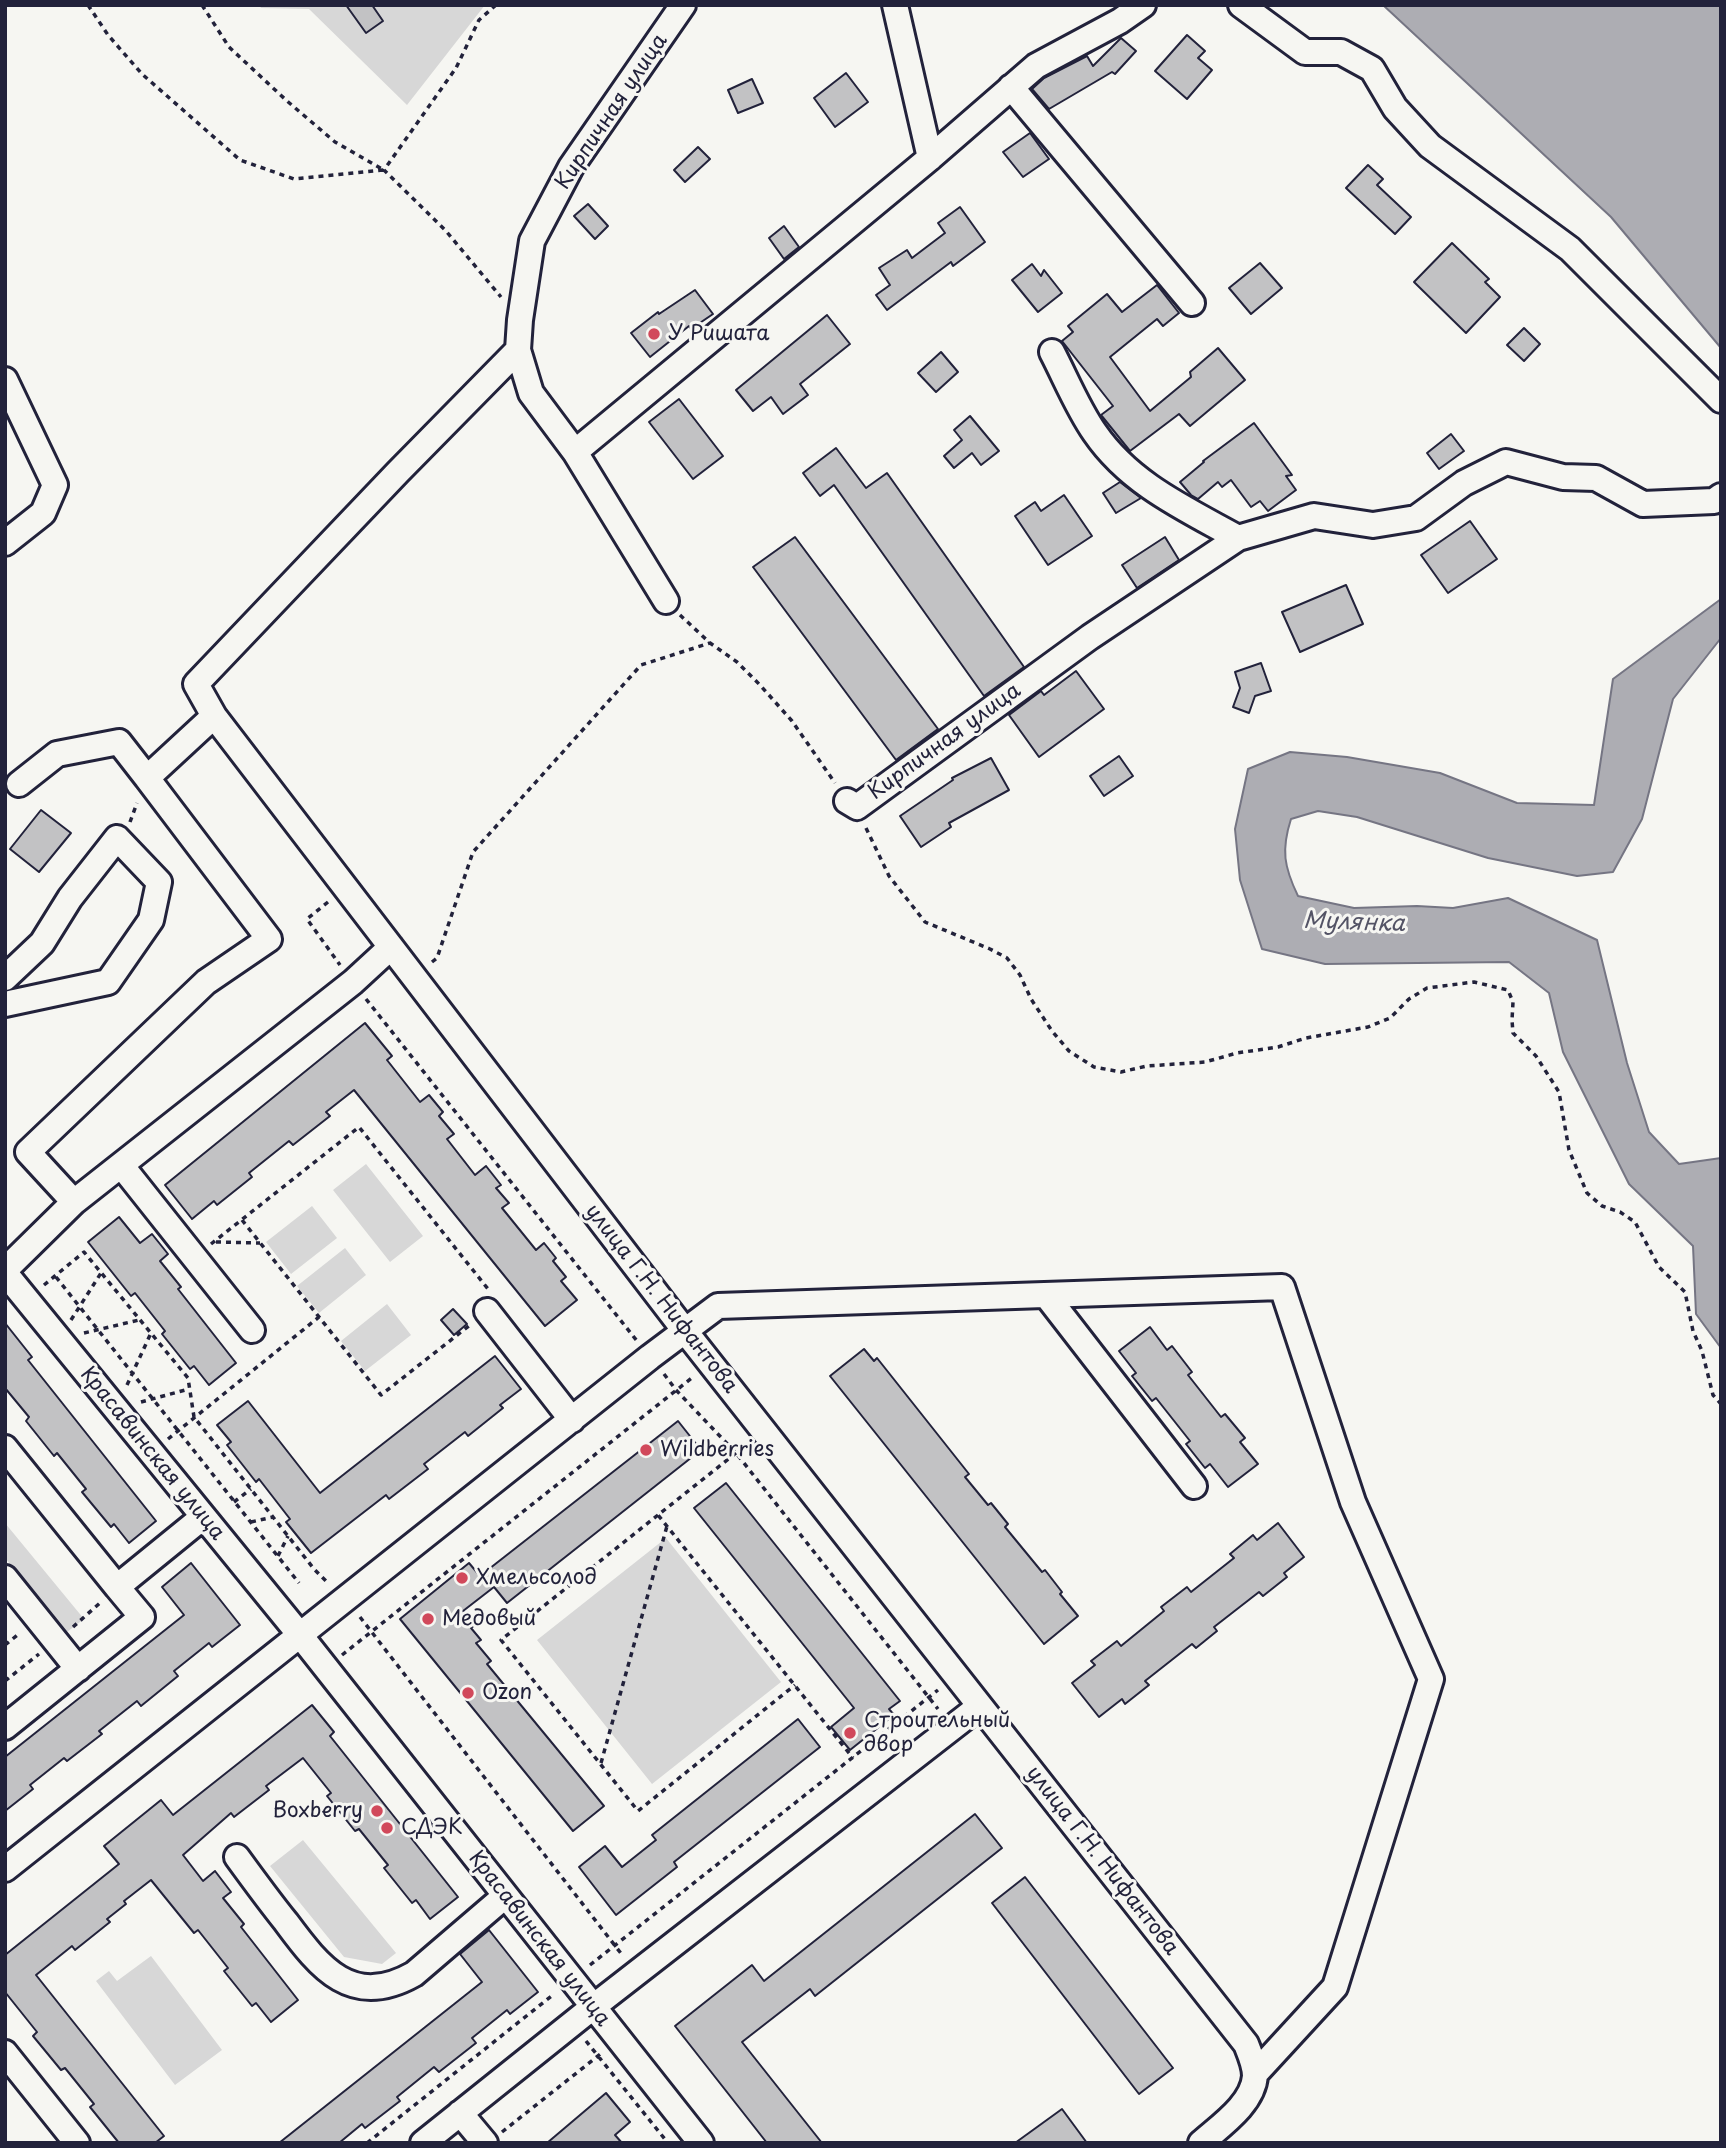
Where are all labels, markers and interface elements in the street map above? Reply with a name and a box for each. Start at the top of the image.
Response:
street label: Кирпичная улица [551,30,673,194]
place label: У Ришата [668,321,769,347]
marker: У Ришата [646,326,662,342]
street label: Кирпичная улица [864,678,1026,806]
water label: Мулянка [1303,907,1405,939]
street label: улица Г.Н. Нифантова [579,1199,743,1399]
street label: Красавинская улица [74,1362,230,1546]
place label: Wildberries [660,1437,774,1463]
marker: Wildberries [638,1442,654,1458]
place label: Хмельсолод [476,1565,597,1591]
marker: Хмельсолод [454,1570,470,1586]
place label: Медовый [442,1606,536,1632]
marker: Медовый [420,1611,436,1627]
place label: Ozon [482,1680,532,1706]
marker: Ozon [460,1685,476,1701]
place label: Строительный двор [864,1708,1010,1758]
marker: Строительный двор [842,1725,858,1741]
street label: улица Г.Н. Нифантова [1020,1761,1184,1961]
place label: Boxberry [272,1798,363,1824]
marker: Boxberry [369,1803,385,1819]
place label: СДЭК [401,1815,463,1841]
marker: СДЭК [379,1820,395,1836]
street label: Красавинская улица [463,1846,615,2032]

